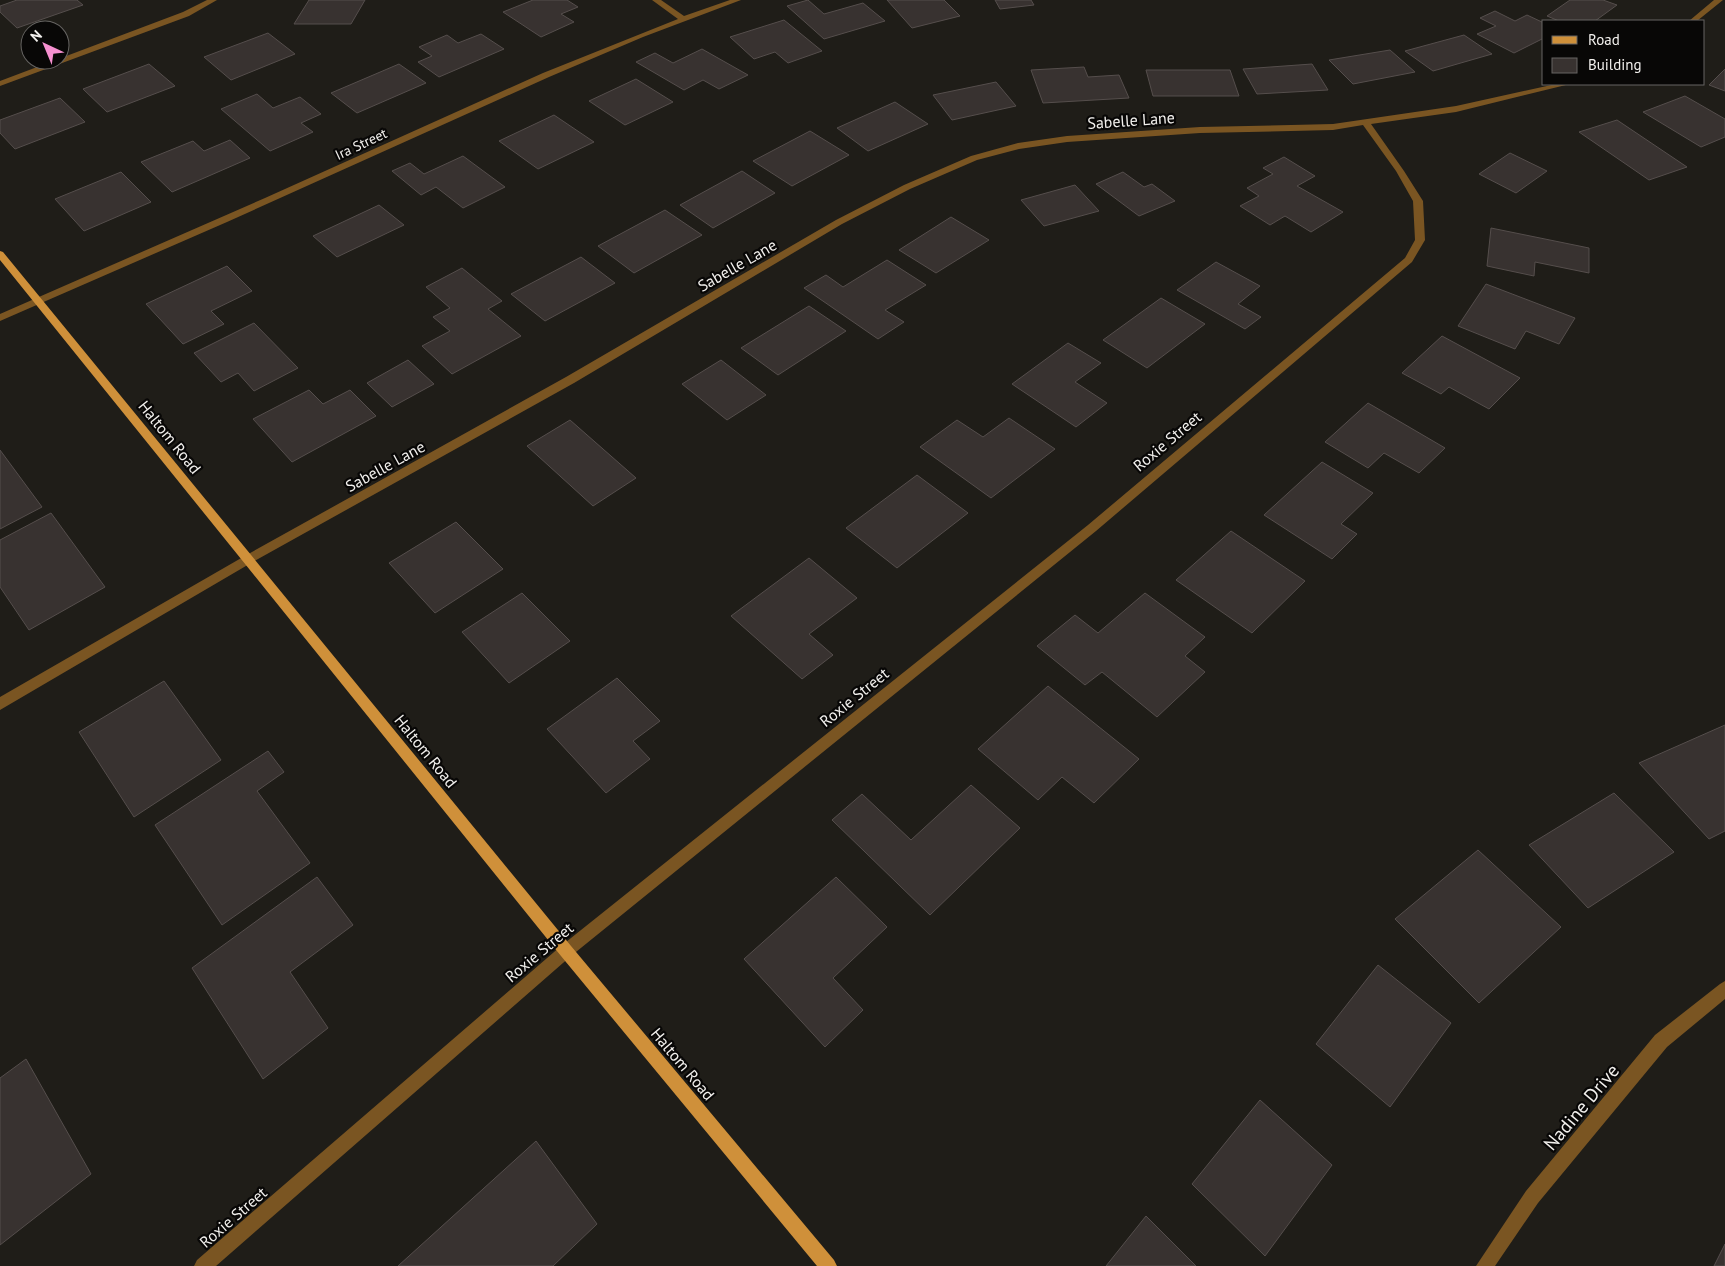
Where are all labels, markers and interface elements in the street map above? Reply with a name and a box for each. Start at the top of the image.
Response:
north arrow [20,20,70,70]
legend [1542,20,1705,85]
text: N [26,26,46,45]
text: Road [1588,30,1620,49]
text: Building [1588,55,1642,74]
street label: Sabelle Lane [1087,107,1175,133]
street label: Ira Street [332,124,390,164]
street label: Sabelle Lane [694,234,780,296]
street label: Haltom Road [134,396,206,478]
street label: Roxie Street [1129,406,1206,475]
street label: Sabelle Lane [342,436,428,496]
street label: Roxie Street [816,663,893,731]
street label: Haltom Road [390,710,462,792]
street label: Roxie Street [501,917,578,986]
street label: Haltom Road [647,1024,719,1104]
street label: Nadine Drive [1538,1059,1624,1155]
street label: Roxie Street [195,1182,271,1252]

